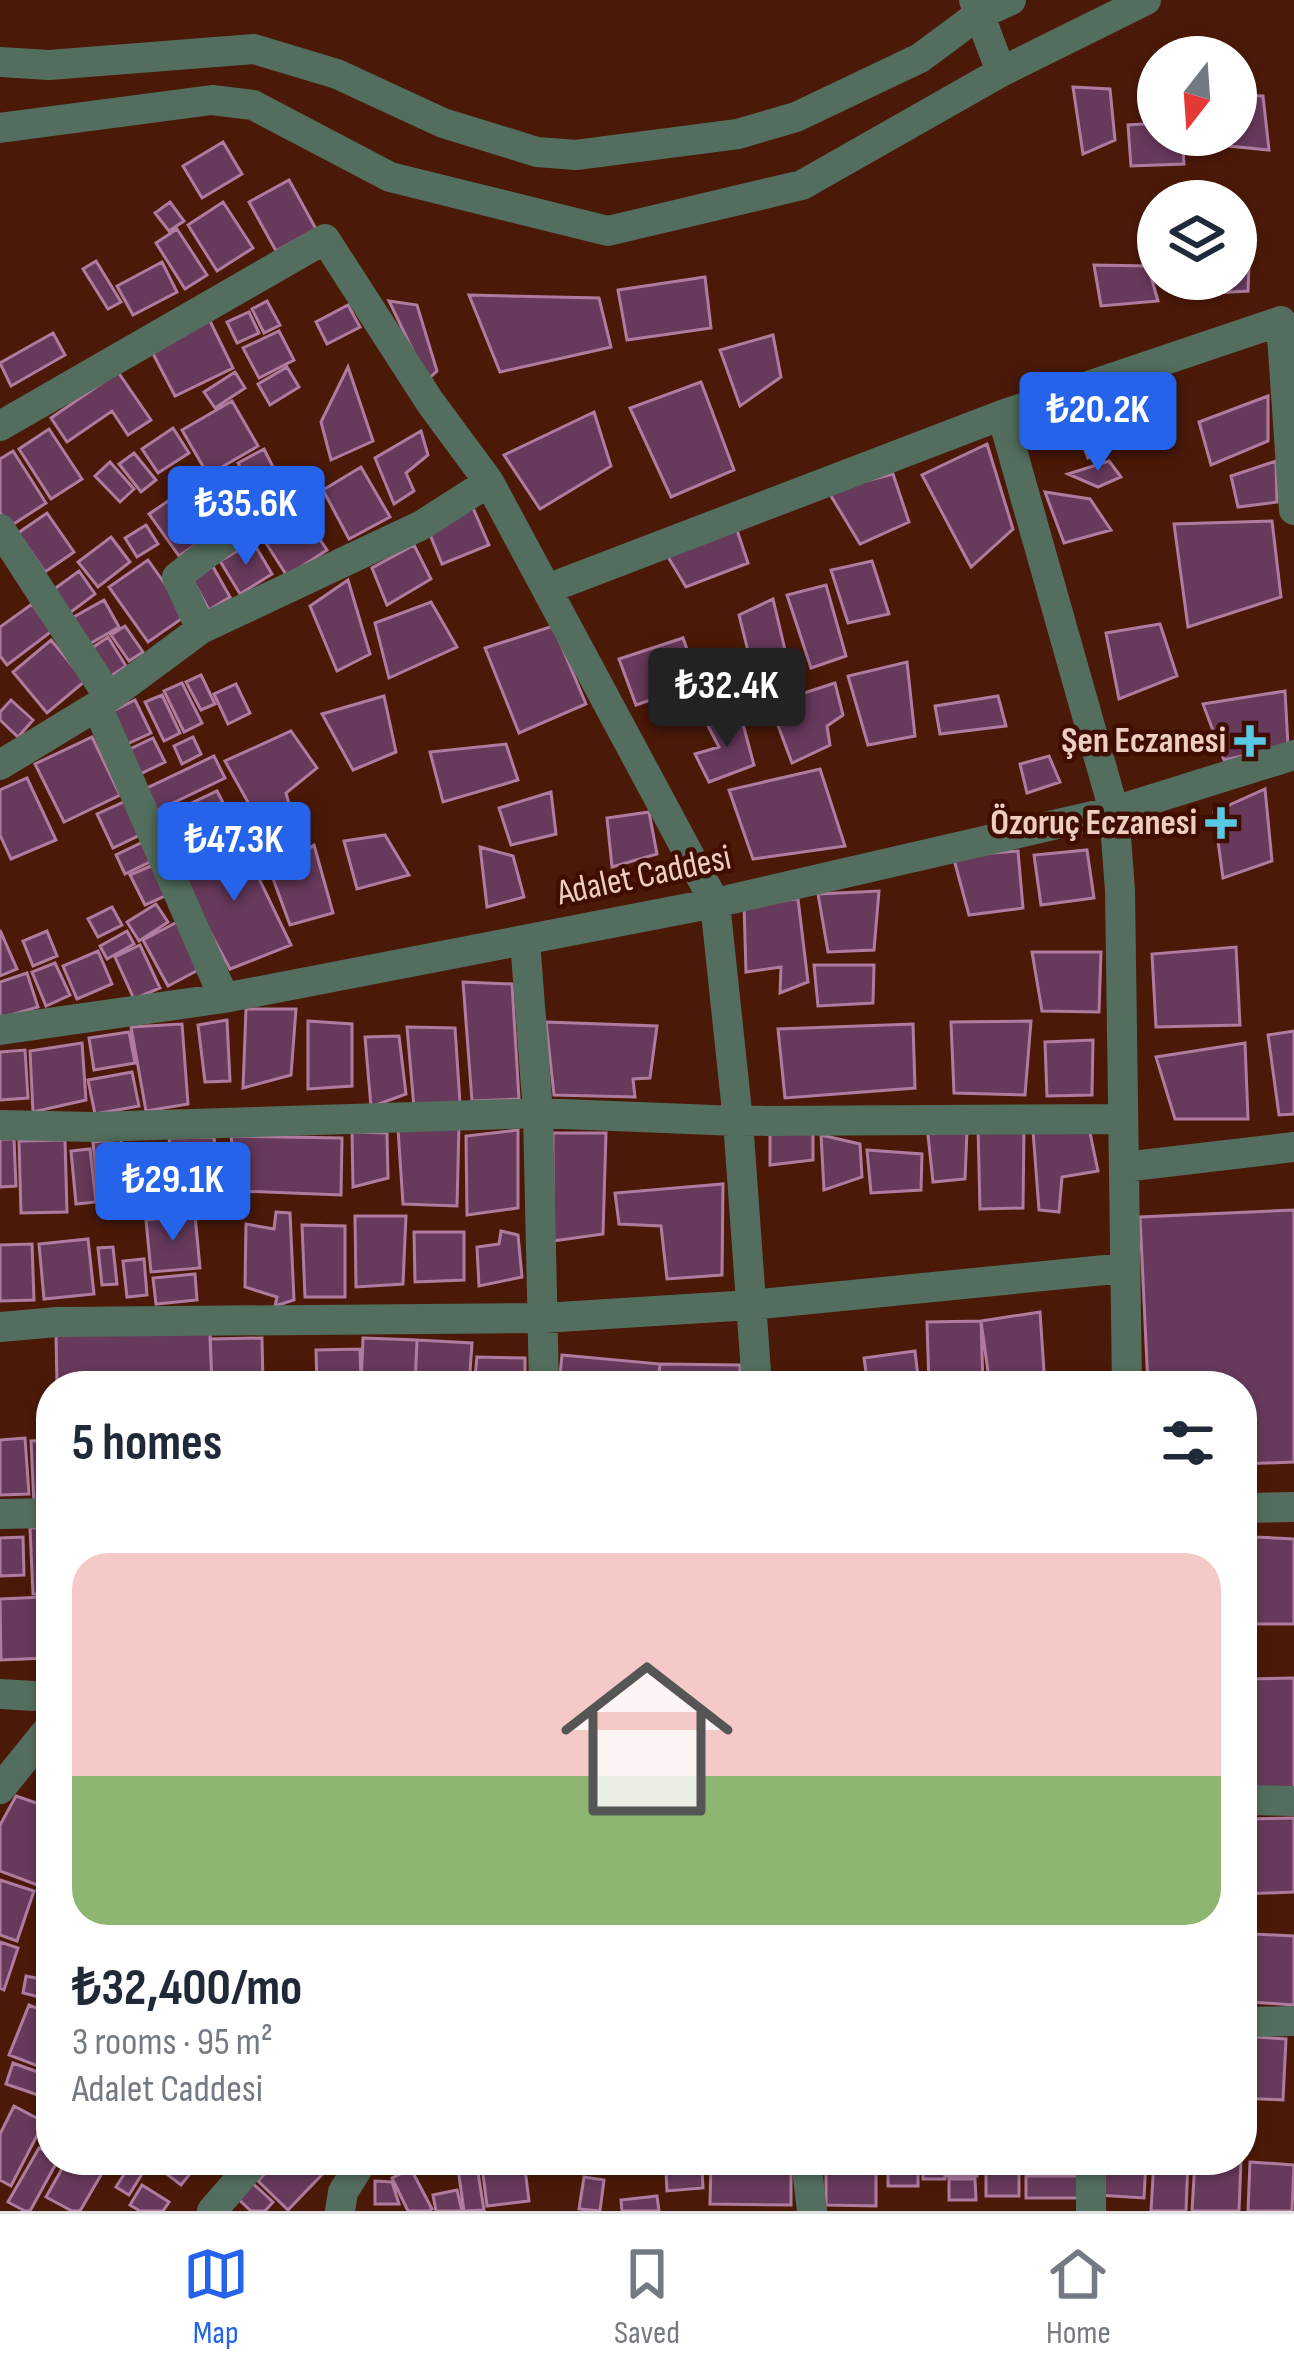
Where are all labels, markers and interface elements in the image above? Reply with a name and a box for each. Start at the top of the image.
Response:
north arrow [1137,36,1257,156]
map controls [1137,36,1257,300]
button: layers [1137,180,1257,300]
pin: ₺20.2K [1000,372,1196,474]
text: ₺20.2K [1046,387,1150,434]
pin: ₺35.6K [148,466,344,568]
text: ₺35.6K [195,481,297,528]
pin: ₺32.4K [629,648,825,750]
text: ₺32.4K [675,663,779,710]
place label: Şen Eczanesi [1061,720,1226,763]
marker: Şen Eczanesi [1237,728,1263,754]
pin: ₺47.3K [136,802,332,904]
place label: Özoruç Eczanesi [990,802,1197,845]
marker: Özoruç Eczanesi [1208,810,1234,836]
text: ₺47.3K [185,817,283,864]
street label: Adalet Caddesi [552,837,735,916]
pin: ₺29.1K [75,1142,271,1244]
text: ₺29.1K [122,1157,224,1204]
icon: filters [1155,1410,1221,1476]
text: 5 homes [72,1413,222,1474]
icon: home [539,1631,755,1847]
text: ₺32,400/mo [72,1958,302,2019]
text: 3 rooms · 95 m² [72,2019,273,2066]
text: Adalet Caddesi [72,2066,263,2113]
tab: Map [183,2241,249,2353]
tab: Saved [614,2241,680,2353]
tab: Home [1045,2241,1111,2353]

